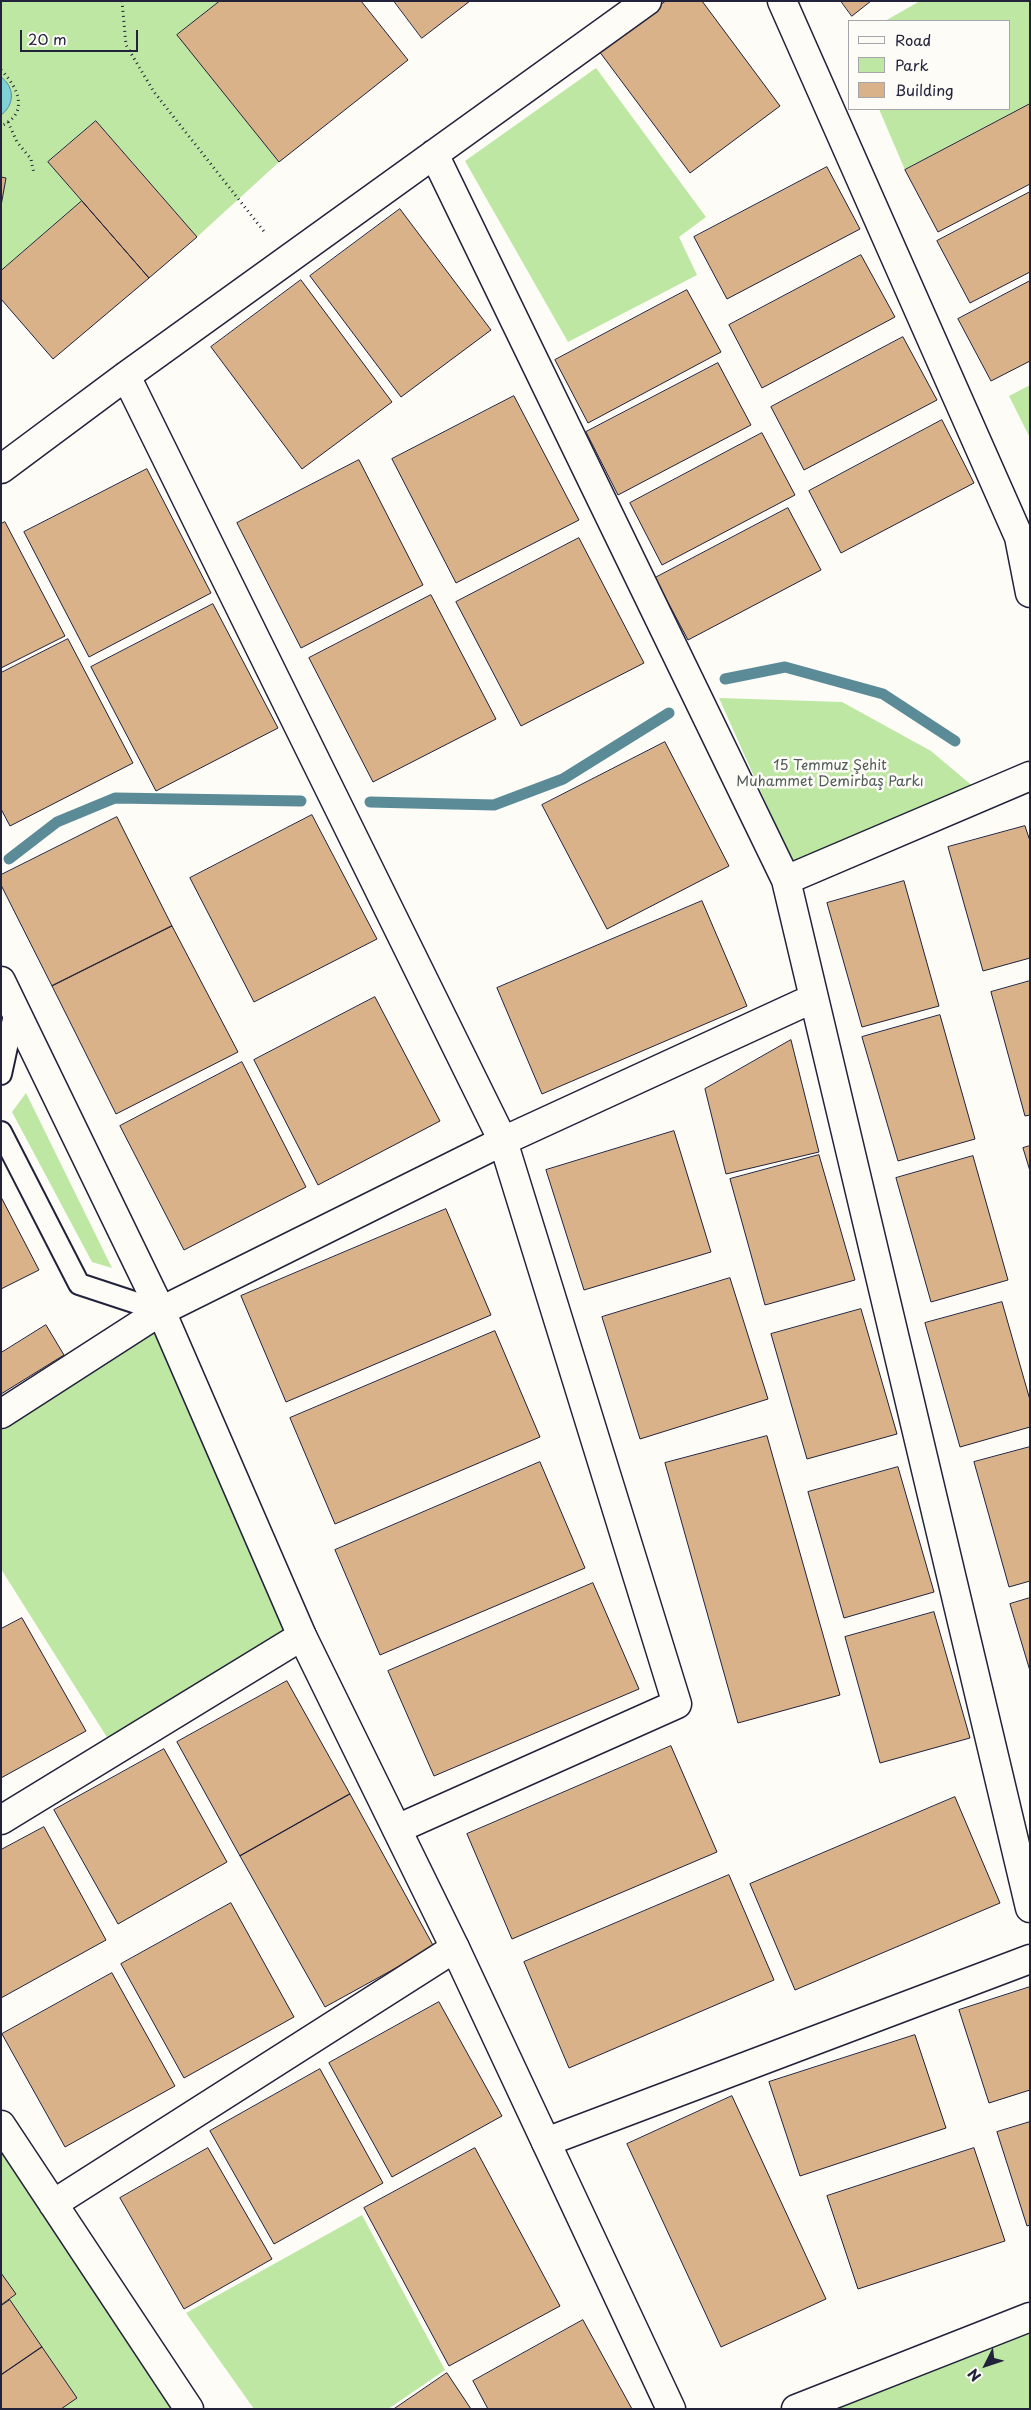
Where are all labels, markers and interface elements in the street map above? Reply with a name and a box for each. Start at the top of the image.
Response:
scale bar [22,20,140,52]
legend [848,20,1011,110]
text: 20 m [28,27,67,50]
text: Road [895,28,931,51]
text: Park [895,53,929,76]
text: Building [895,78,954,101]
park label: 15 Temmuz Şehit Muhammet Demirbaş Parkı [736,758,924,790]
north arrow [961,2340,1011,2390]
text: N [963,2364,986,2386]

